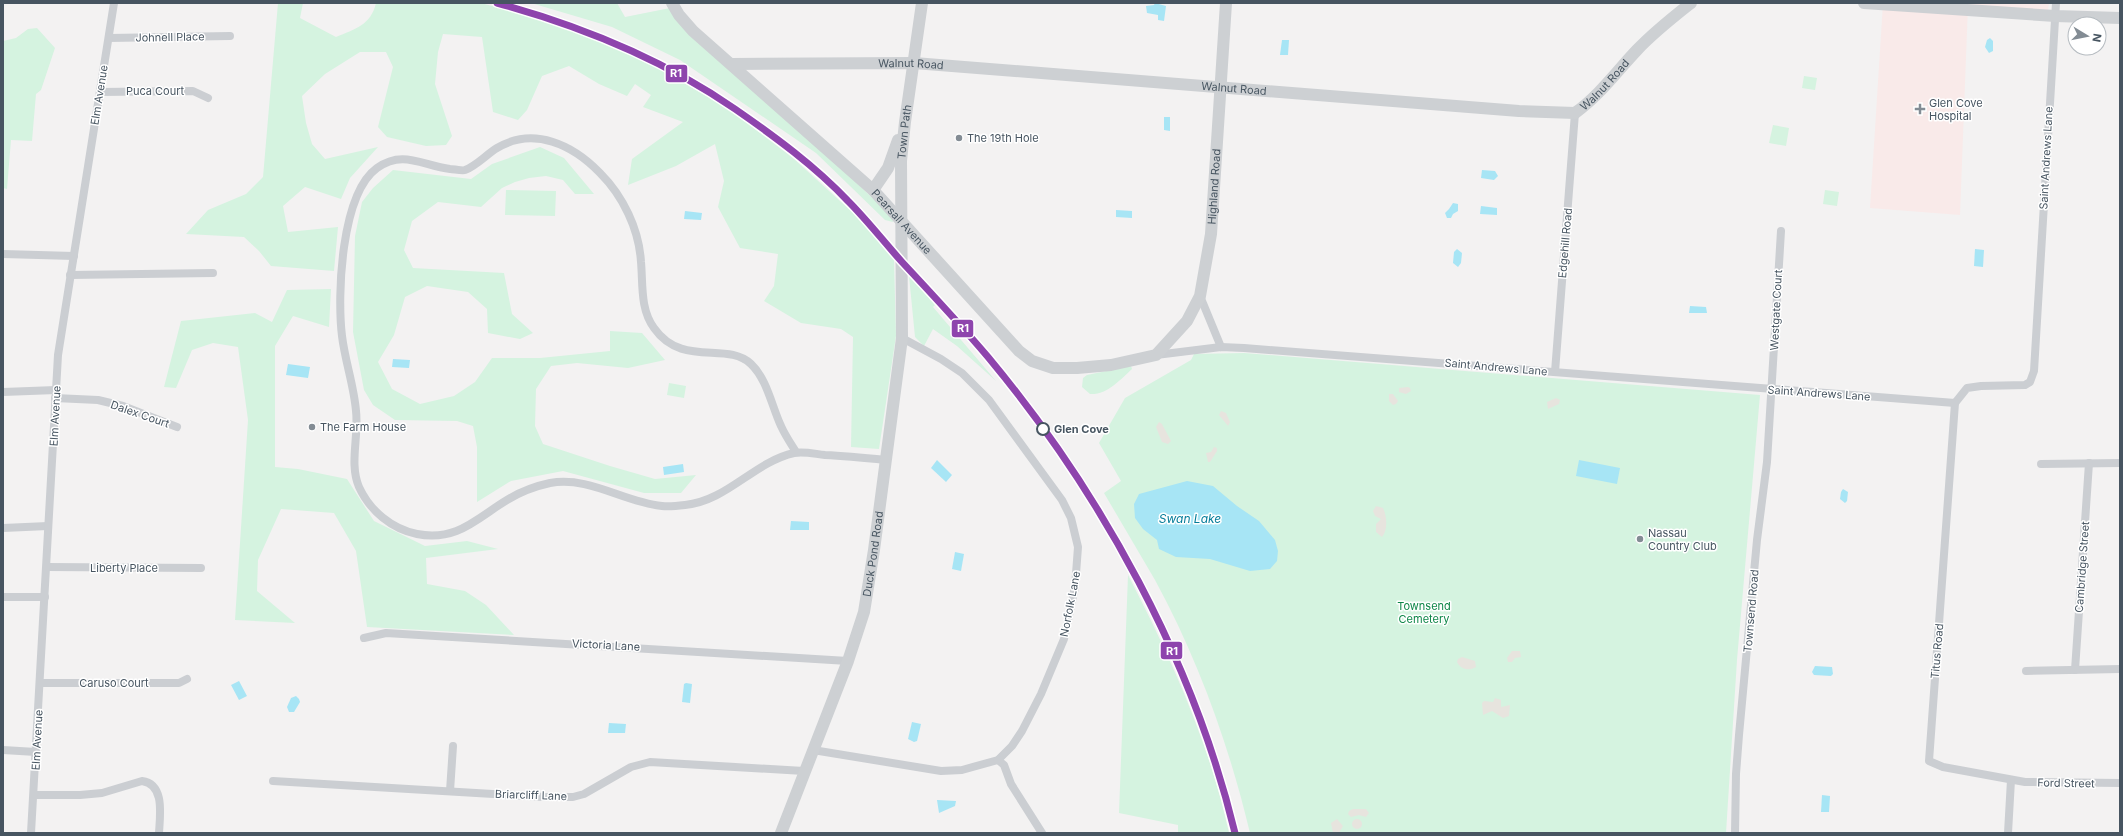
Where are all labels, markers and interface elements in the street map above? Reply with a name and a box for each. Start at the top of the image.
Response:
north arrow [2067,16,2107,56]
street label: Johnell Place [135,29,205,45]
text: N [2089,32,2104,43]
street label: Walnut Road [878,56,944,72]
street label: Walnut Road [1577,56,1632,113]
street label: Elm Avenue [87,64,111,126]
line badge: R1 [665,64,688,83]
text: R1 [670,66,682,80]
street label: Walnut Road [1201,79,1267,98]
street label: Puca Court [126,84,185,98]
place label: Glen Cove Hospital [1929,96,1983,123]
marker: Glen Cove Hospital [1914,103,1926,115]
street label: Town Path [894,104,914,160]
street label: Saint Andrews Lane [2036,106,2056,210]
place label: The 19th Hole [967,131,1039,145]
marker: The 19th Hole [954,133,964,143]
street label: Highland Road [1205,148,1224,225]
street label: Pearsall Avenue [869,186,935,257]
street label: Edgehill Road [1555,207,1575,279]
street label: Westgate Court [1767,269,1785,351]
line badge: R1 [951,319,974,338]
text: R1 [957,321,969,335]
street label: Saint Andrews Lane [1444,356,1548,378]
street label: Saint Andrews Lane [1767,382,1871,404]
street label: Elm Avenue [46,385,64,447]
street label: Dalex Court [109,397,172,431]
place label: The Farm House [320,420,406,434]
marker: The Farm House [307,422,317,432]
marker: Glen Cove [1036,422,1050,436]
place label: Glen Cove [1054,422,1109,436]
street label: Duck Pond Road [860,510,886,598]
water label: Swan Lake [1159,511,1221,526]
street label: Cambridge Street [2072,520,2092,613]
place label: Nassau Country Club [1648,526,1717,553]
marker: Nassau Country Club [1635,534,1645,544]
street label: Liberty Place [90,561,158,575]
street label: Townsend Road [1740,569,1762,653]
street label: Norfolk Lane [1057,570,1083,638]
park label: Townsend Cemetery [1397,599,1451,626]
street label: Titus Road [1928,623,1946,679]
street label: Victoria Lane [572,636,640,654]
line badge: R1 [1160,641,1183,660]
text: R1 [1166,644,1178,658]
street label: Caruso Court [79,676,149,690]
street label: Elm Avenue [28,709,46,771]
street label: Ford Street [2037,775,2095,791]
street label: Briarcliff Lane [495,787,567,803]

